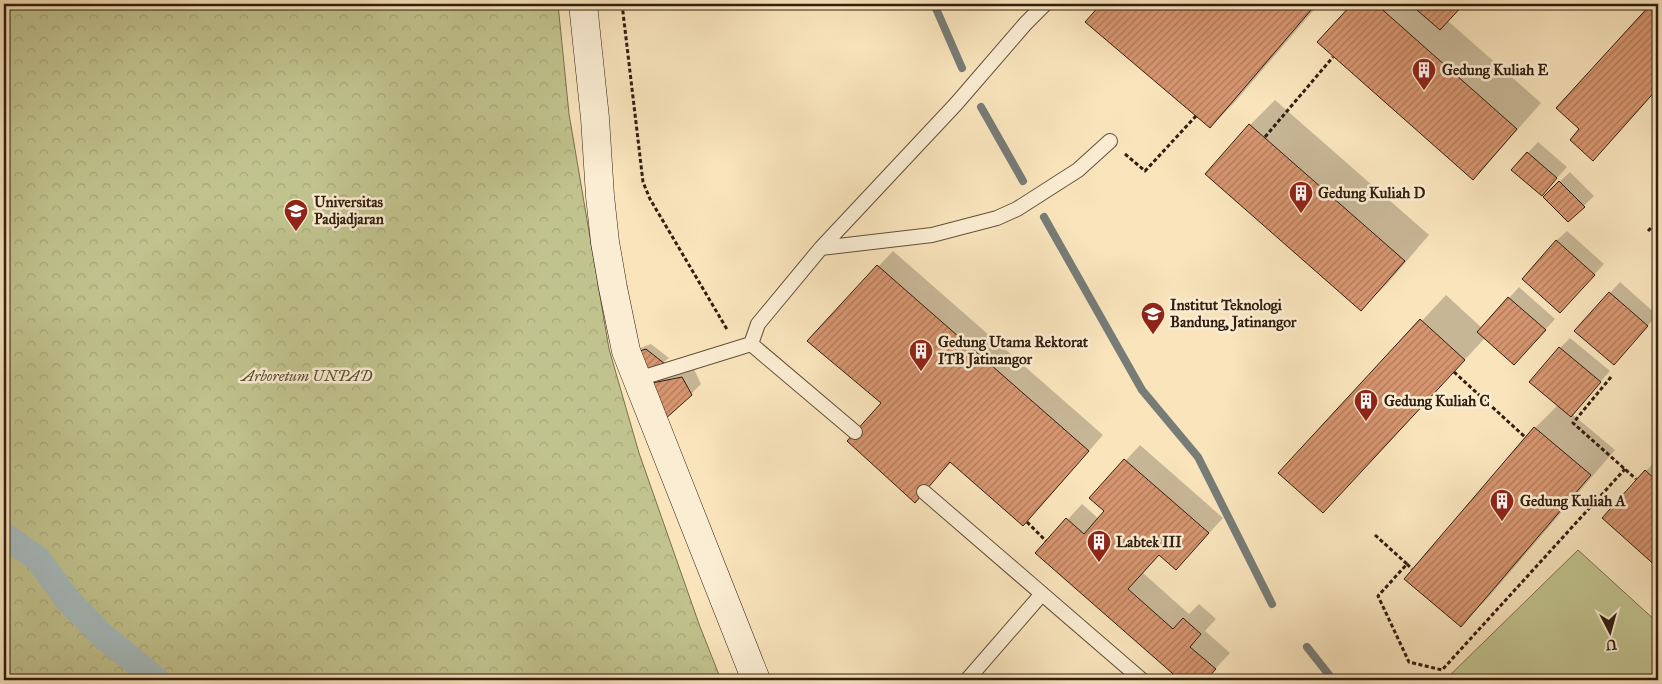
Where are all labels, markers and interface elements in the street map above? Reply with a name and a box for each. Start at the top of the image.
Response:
building icon: Gedung Kuliah E [1411,57,1437,91]
place label: Gedung Kuliah E [1442,61,1549,80]
building icon: Gedung Kuliah D [1288,180,1314,214]
place label: Gedung Kuliah D [1318,184,1426,203]
place label: Universitas Padjadjaran [314,193,385,229]
school or university icon: Universitas Padjadjaran [283,198,309,232]
place label: Institut Teknologi Bandung, Jatinangor [1170,296,1297,332]
school or university icon: Institut Teknologi Bandung, Jatinangor [1140,301,1166,335]
place label: Gedung Utama Rektorat ITB Jatinangor [938,333,1089,369]
building icon: Gedung Utama Rektorat ITB Jatinangor [908,338,934,372]
park label: Arboretum UNPAD [239,367,373,385]
building icon: Gedung Kuliah C [1353,388,1379,422]
place label: Gedung Kuliah C [1384,392,1490,411]
building icon: Gedung Kuliah A [1489,488,1515,522]
place label: Gedung Kuliah A [1520,492,1627,511]
building icon: Labtek III [1086,529,1112,563]
place label: Labtek III [1116,533,1182,551]
north arrow [1584,606,1634,656]
text: U [1604,635,1618,654]

